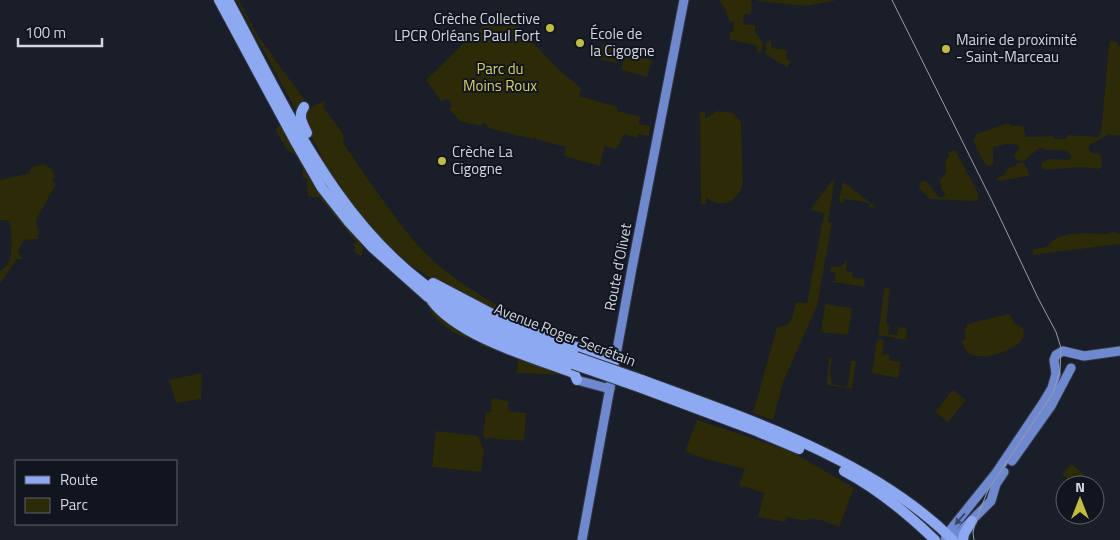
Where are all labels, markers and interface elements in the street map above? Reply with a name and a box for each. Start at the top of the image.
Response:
place label: Crèche Collective LPCR Orléans Paul Fort [394,7,541,47]
scale bar [18,15,101,47]
text: 100 m [25,21,66,44]
marker: Crèche Collective LPCR Orléans Paul Fort [544,22,556,34]
place label: École de la Cigogne [590,22,655,62]
place label: Mairie de proximité - Saint-Marceau [956,28,1077,68]
marker: École de la Cigogne [574,37,586,49]
marker: Mairie de proximité - Saint-Marceau [940,43,952,55]
park label: Parc du Moins Roux [463,57,537,97]
place label: Crèche La Cigogne [452,140,513,180]
marker: Crèche La Cigogne [436,155,448,167]
street label: Route d'Olivet [598,220,637,313]
street label: Avenue Roger Secrétain [491,297,639,372]
legend [15,460,178,525]
text: Route [60,468,98,491]
north arrow [1055,475,1105,525]
text: N [1075,476,1085,497]
text: Parc [60,493,88,516]
one-way arrow [954,513,965,526]

